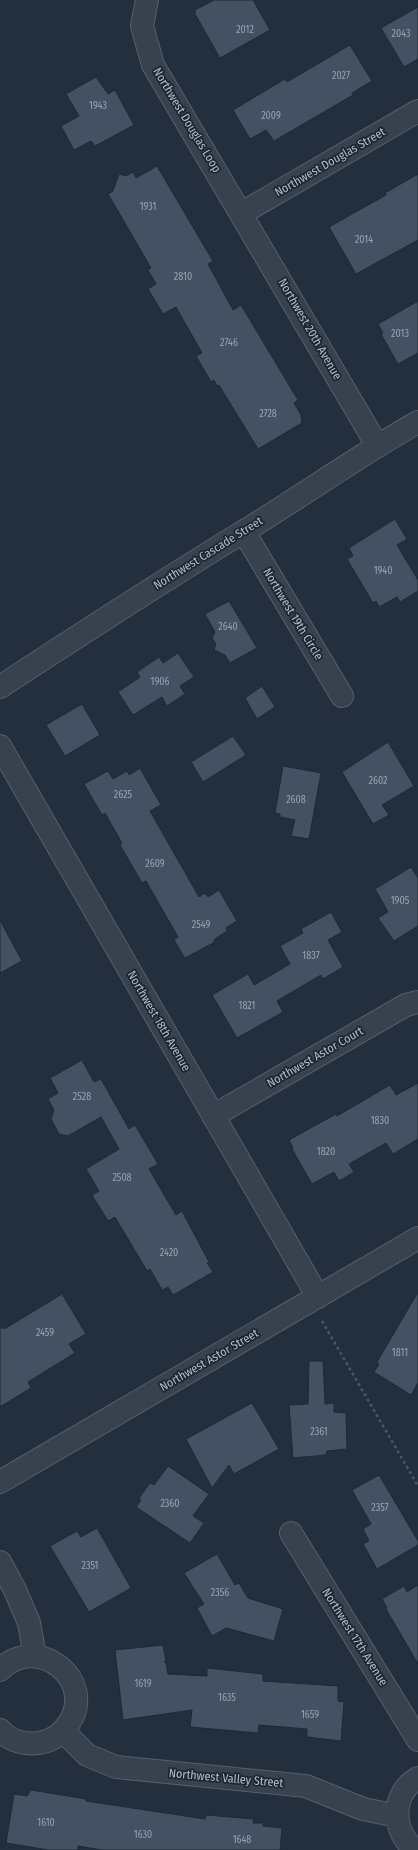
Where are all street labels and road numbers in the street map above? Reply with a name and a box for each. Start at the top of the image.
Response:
street label: Northwest Douglas Loop [150,65,224,175]
street label: Northwest Douglas Street [272,125,388,199]
street label: Northwest 20th Avenue [275,276,345,382]
street label: Northwest Cascade Street [151,514,265,592]
street label: Northwest 19th Circle [260,566,326,662]
street label: Northwest 18th Avenue [125,968,193,1074]
street label: Northwest Astor Court [264,1024,366,1090]
street label: Northwest Astor Street [157,1326,261,1394]
street label: Northwest 17th Avenue [319,1586,391,1688]
street label: Northwest Valley Street [168,1766,284,1790]

